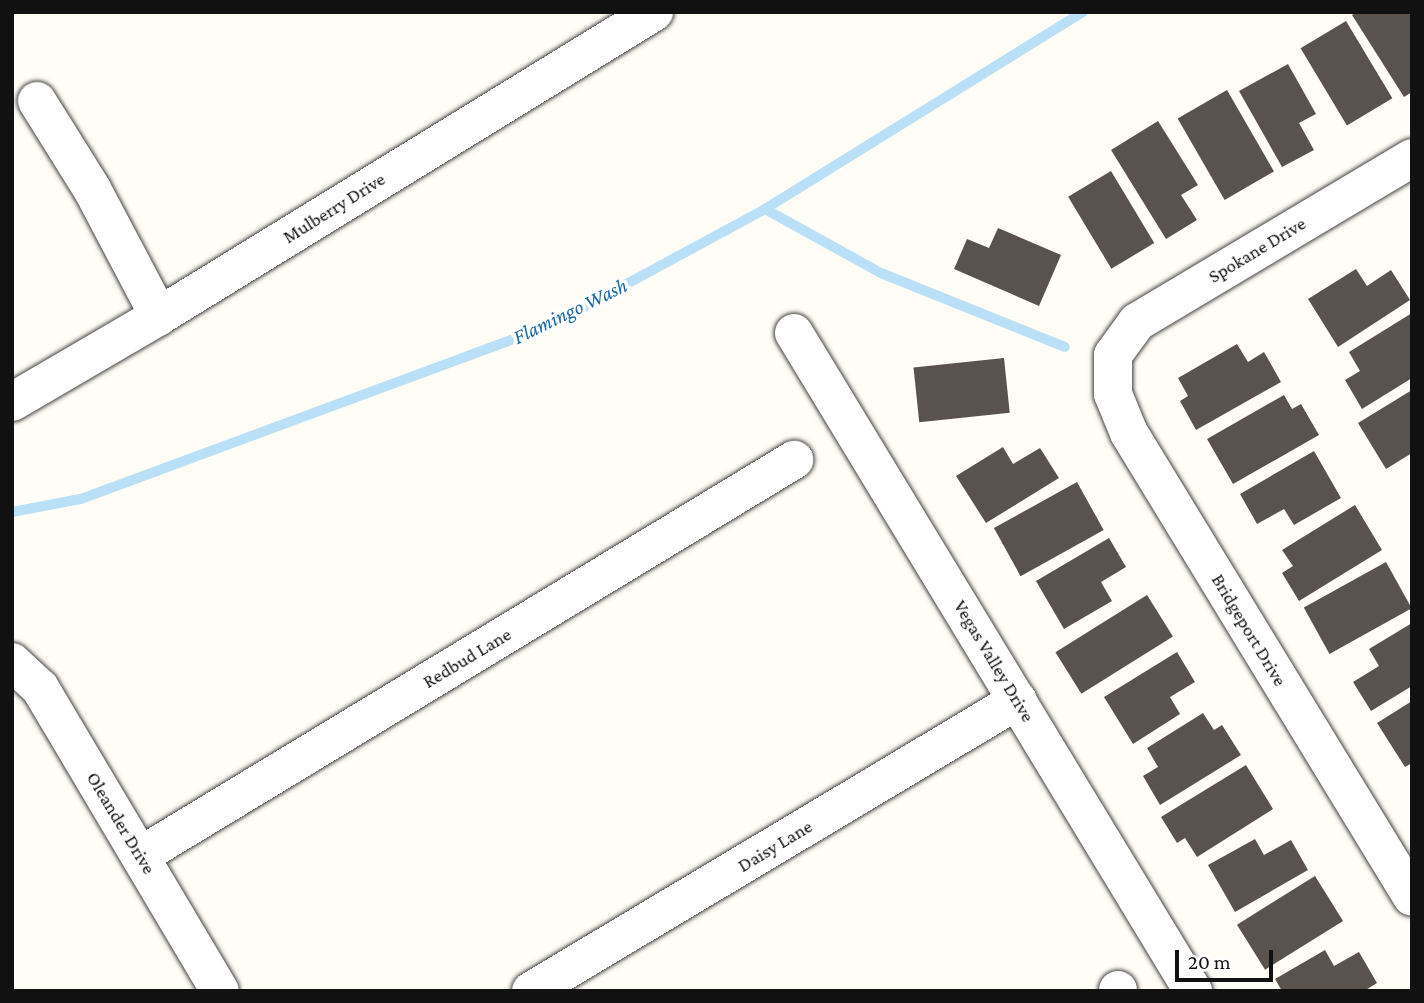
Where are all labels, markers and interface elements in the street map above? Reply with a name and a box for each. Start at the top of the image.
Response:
street label: Mulberry Drive [279,168,389,248]
street label: Spokane Drive [1204,212,1310,288]
water label: Flamingo Wash [509,272,631,350]
street label: Bridgeport Drive [1207,570,1291,690]
street label: Vegas Valley Drive [949,596,1039,726]
street label: Redbud Lane [419,623,515,693]
street label: Oleander Drive [82,768,160,878]
street label: Daisy Lane [734,815,816,877]
scale bar [1179,936,1277,980]
text: 20 m [1188,950,1231,974]

